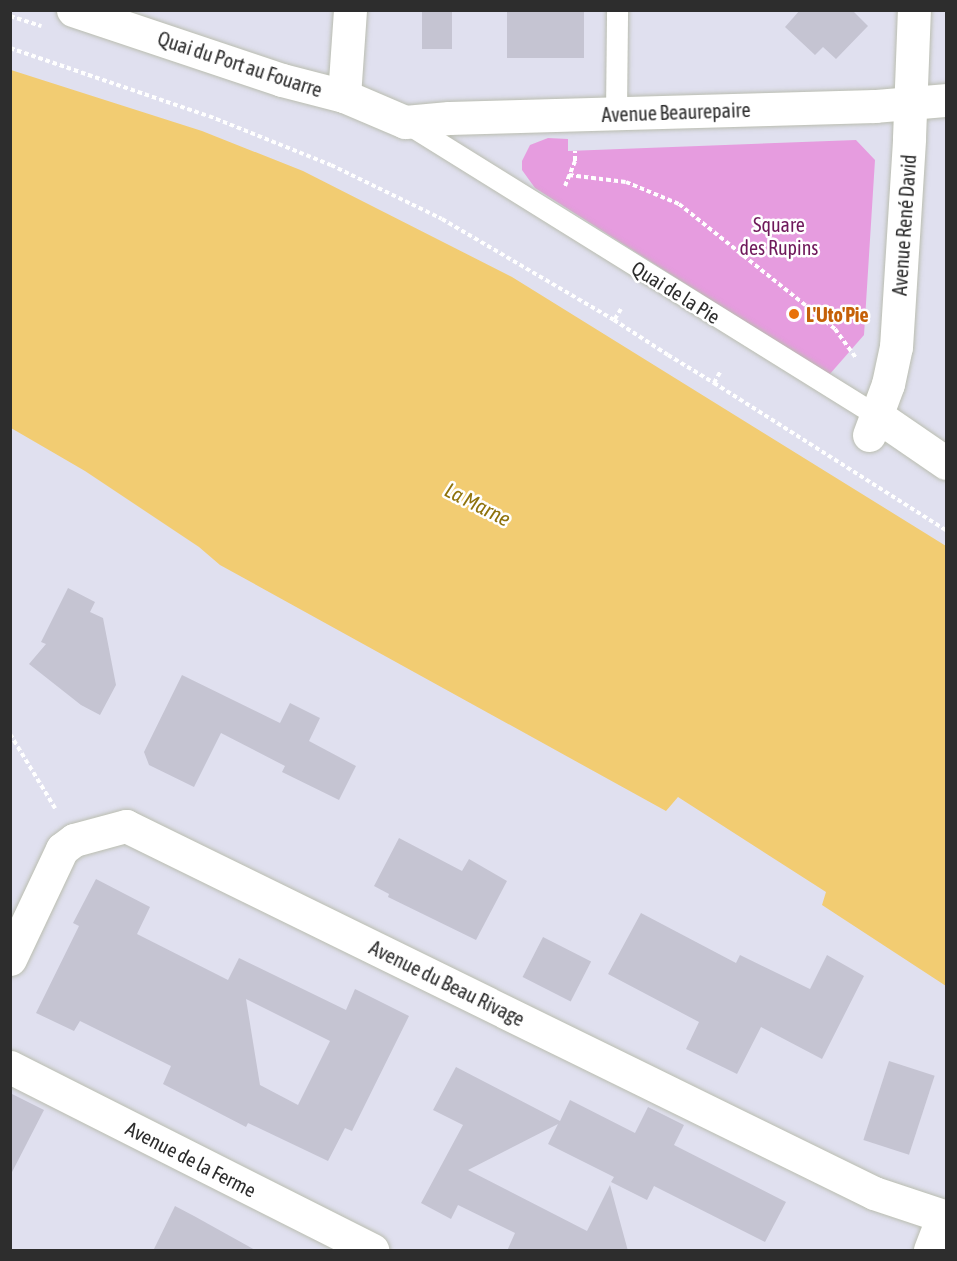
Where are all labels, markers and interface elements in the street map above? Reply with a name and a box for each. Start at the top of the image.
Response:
street label: Quai du Port au Fouarre [155,26,325,102]
street label: Avenue Beaurepaire [601,97,751,127]
street label: Avenue René David [887,154,921,296]
park label: Square des Rupins [740,212,818,259]
street label: Quai de la Pie [627,255,725,329]
place label: L'Uto'Pie [806,302,869,326]
marker: L'Uto'Pie [787,307,801,321]
water label: La Marne [441,477,515,531]
street label: Avenue du Beau Rivage [366,935,528,1031]
street label: Avenue de la Ferme [122,1116,260,1202]

